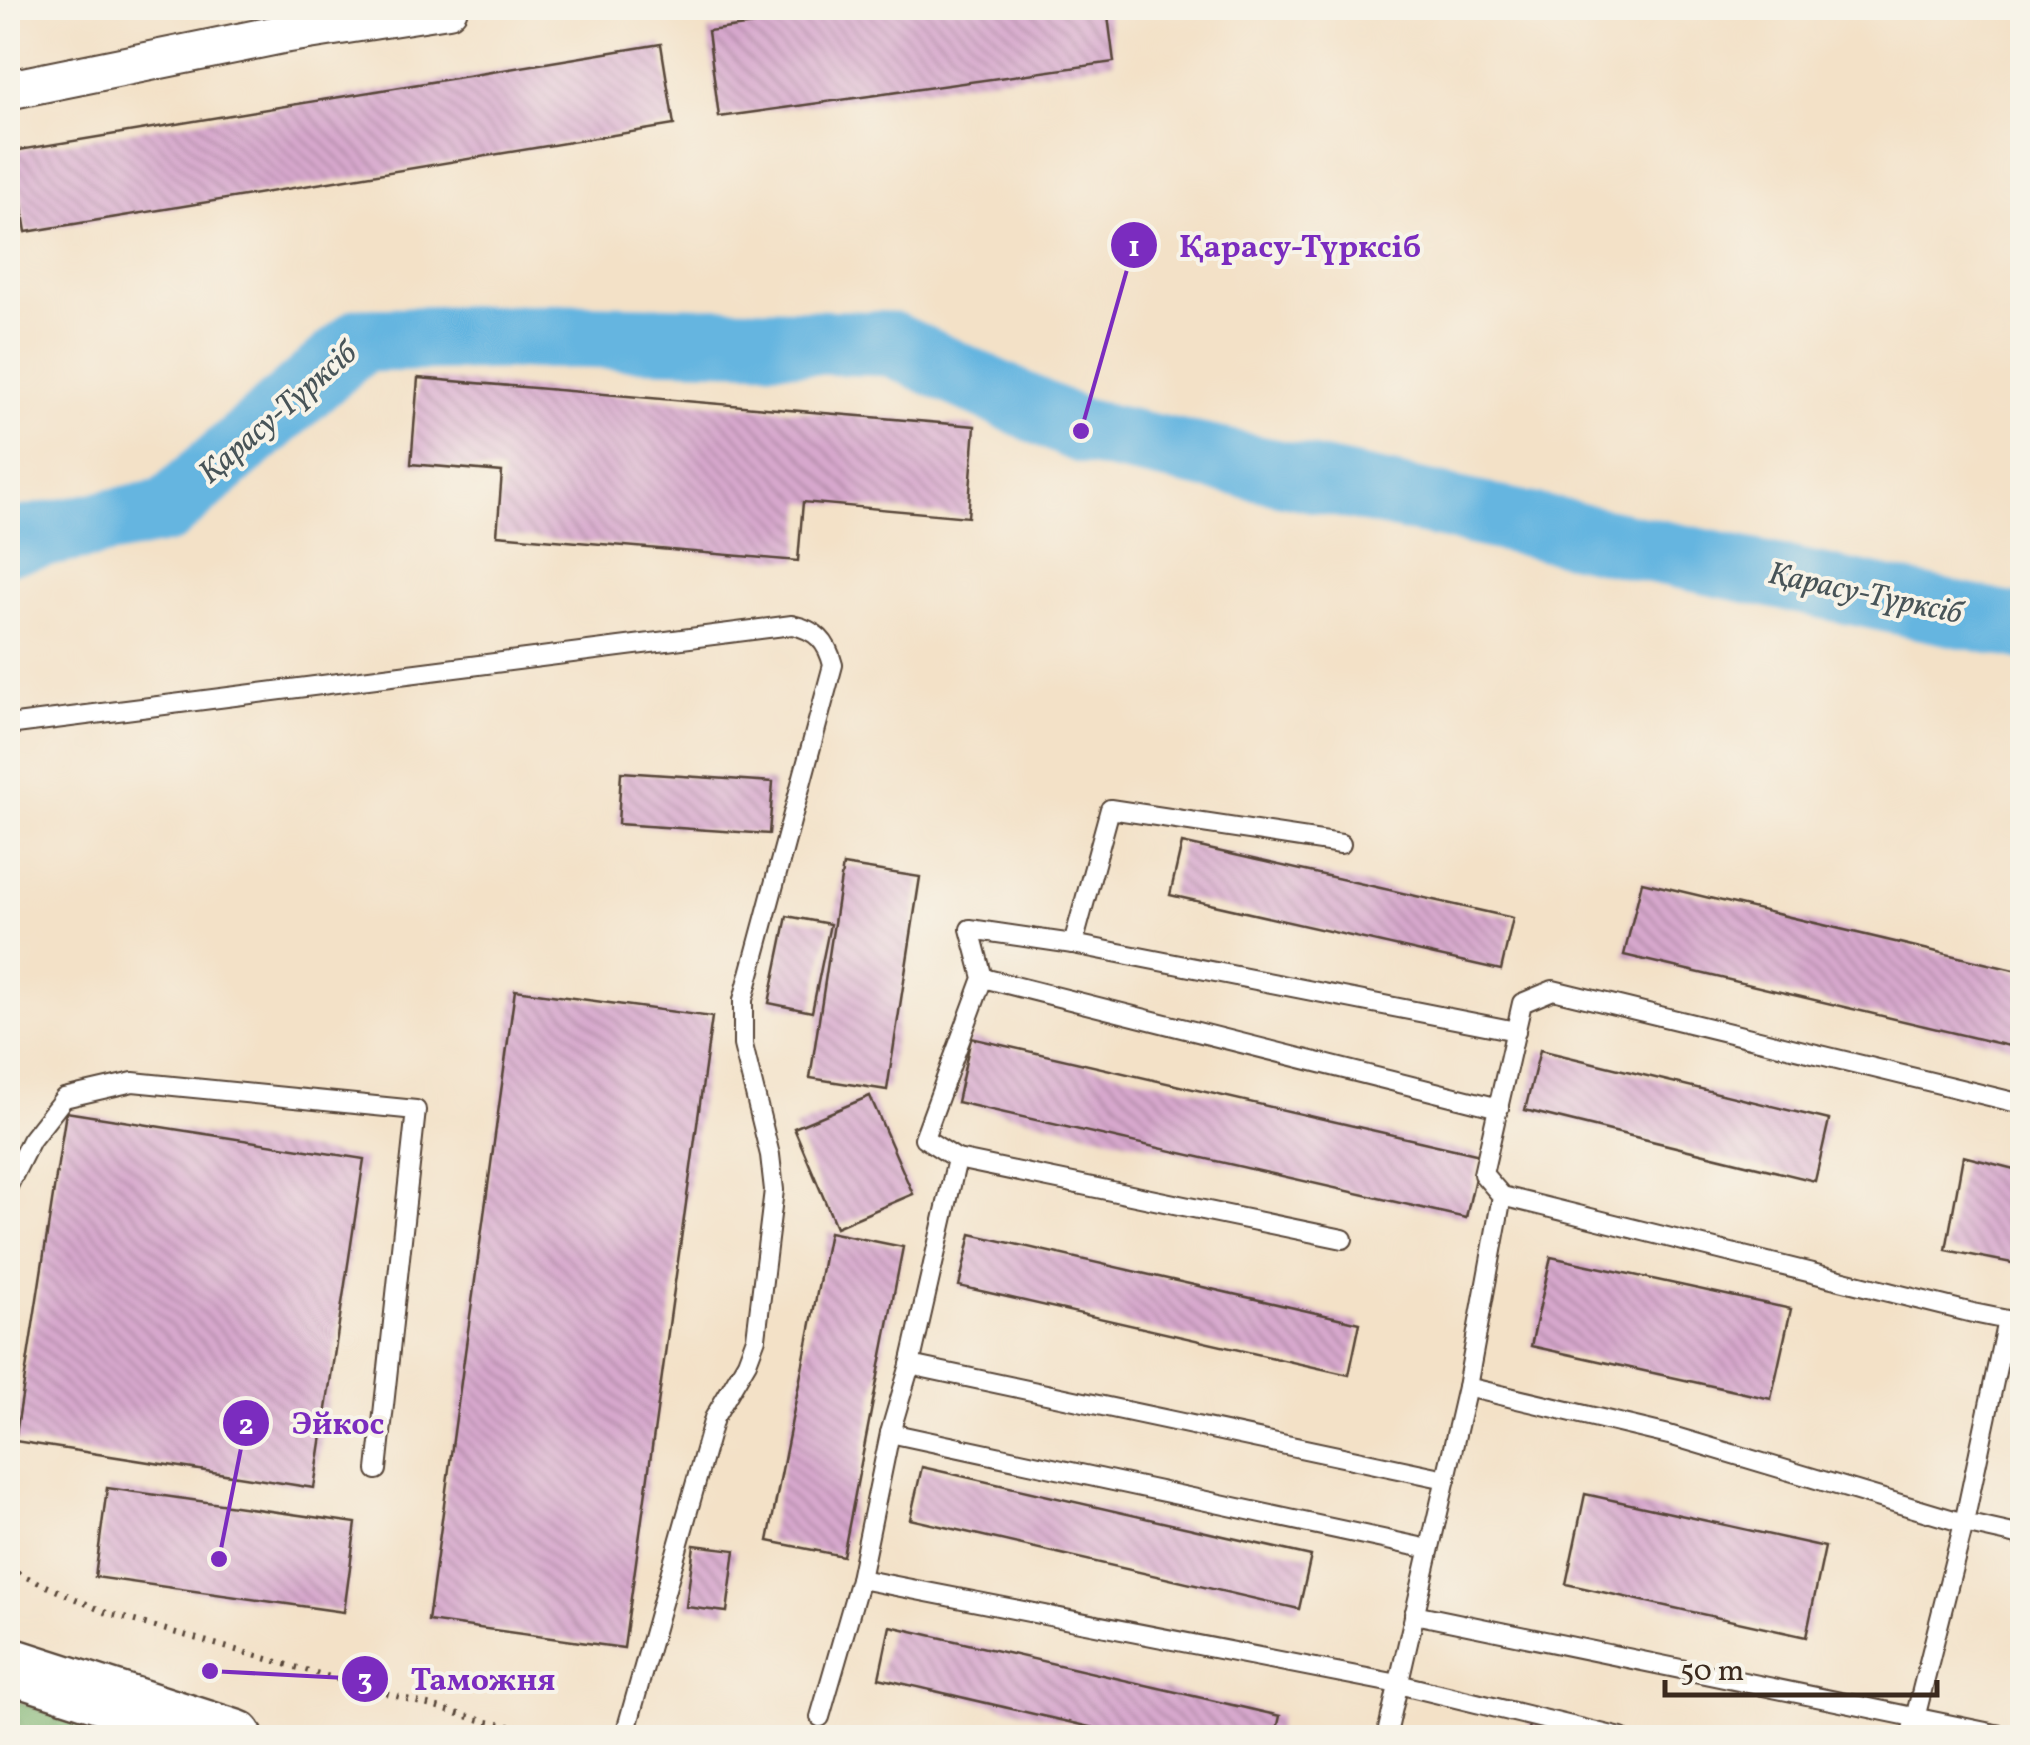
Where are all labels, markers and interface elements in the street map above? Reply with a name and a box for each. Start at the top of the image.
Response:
callout: Қарасу-Түрксіб [1109,214,1441,276]
text: 1 [1128,227,1140,269]
text: Қарасу-Түрксіб [1179,227,1421,271]
water label: Қарасу-Түрксіб [190,332,369,495]
water label: Қарасу-Түрксіб [1764,553,1968,637]
callout: Эйкос [221,1392,404,1454]
text: Эйкос [292,1404,385,1448]
text: 2 [238,1405,254,1447]
scale bar [1665,1635,1938,1697]
callout: Таможня [340,1648,575,1710]
text: 50 m [1680,1651,1744,1693]
text: 3 [357,1660,373,1702]
text: Таможня [411,1660,555,1704]

